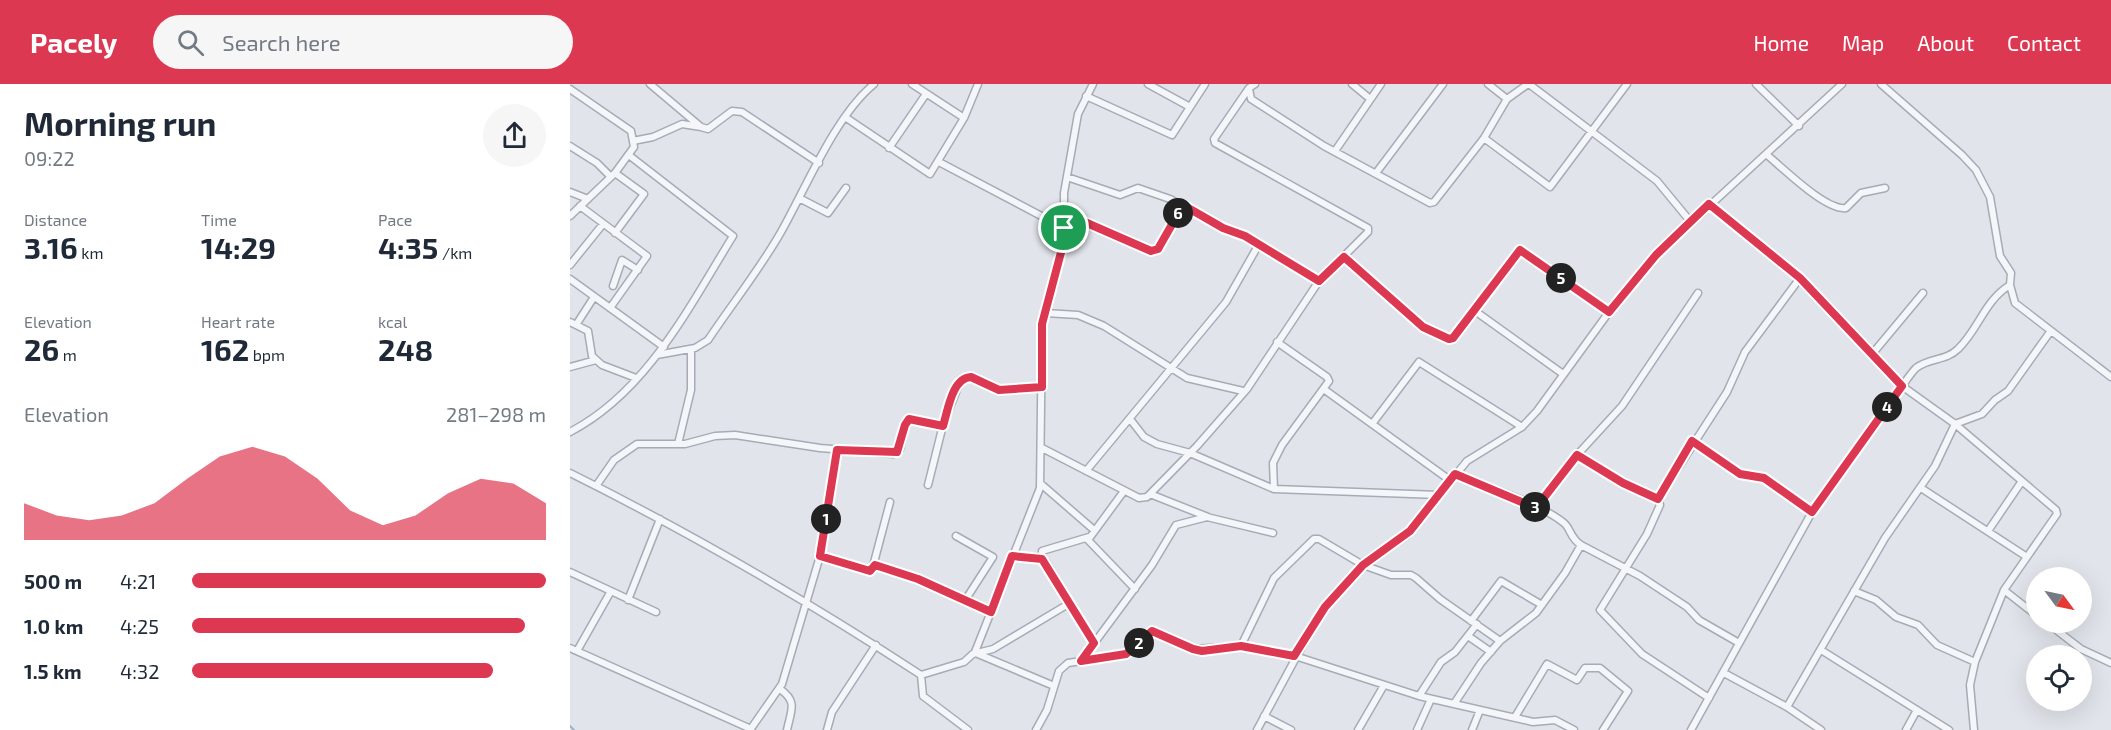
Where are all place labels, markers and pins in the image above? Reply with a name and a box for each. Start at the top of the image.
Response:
pin: 6 [1163,198,1193,228]
pin [1038,202,1089,253]
pin: 5 [1546,263,1576,293]
pin: 4 [1872,392,1902,422]
pin: 3 [1520,492,1550,522]
pin: 1 [811,504,841,534]
pin: 2 [1124,628,1154,658]

